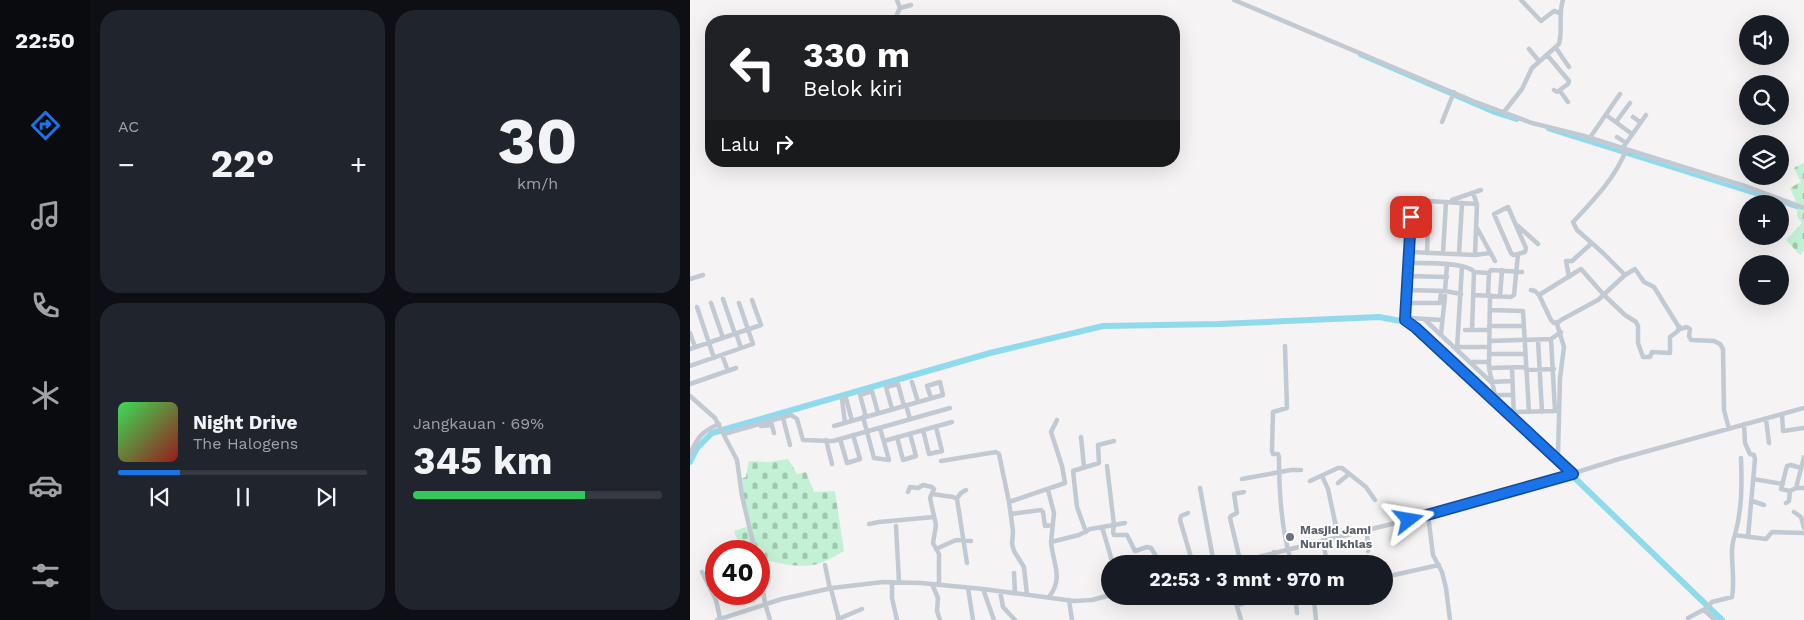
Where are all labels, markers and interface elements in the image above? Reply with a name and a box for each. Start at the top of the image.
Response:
map controls [1739,15,1789,305]
button: sound [1739,15,1789,65]
text: 22:50 [15,28,75,53]
text: 330 m [803,34,910,76]
icon: left [720,35,785,100]
button: search [1739,75,1789,125]
text: Belok kiri [803,76,903,101]
text: 30 [497,103,578,179]
icon: directions [28,108,63,143]
text: AC [118,117,139,136]
icon: right [770,130,798,158]
text: Lalu [720,133,760,156]
button: layers [1739,135,1789,185]
text: 22° [210,142,275,186]
text: − [118,148,135,181]
text: + [350,148,367,181]
text: km/h [517,174,558,193]
button: + [1739,195,1789,245]
pin [1390,196,1432,238]
icon: music [28,198,63,233]
icon: arrive [1397,203,1425,231]
button: − [1739,255,1789,305]
icon: phone [28,288,63,323]
icon: climate [28,378,63,413]
text: Night Drive [193,411,298,434]
text: Jangkauan · 69% [413,414,544,433]
text: The Halogens [193,434,298,453]
text: 345 km [413,439,553,483]
icon: car [28,468,63,503]
icon: previous [146,483,174,511]
icon: pause [229,483,257,511]
icon: next [312,483,340,511]
position arrow [1382,493,1434,545]
place label: Masjid Jami Nurul Ikhlas [1300,523,1373,551]
marker: Masjid Jami Nurul Ikhlas [1284,531,1296,543]
speed limit sign: 40 [705,540,770,605]
icon: filters [28,558,63,593]
text: 22:53 · 3 mnt · 970 m [1149,568,1345,591]

